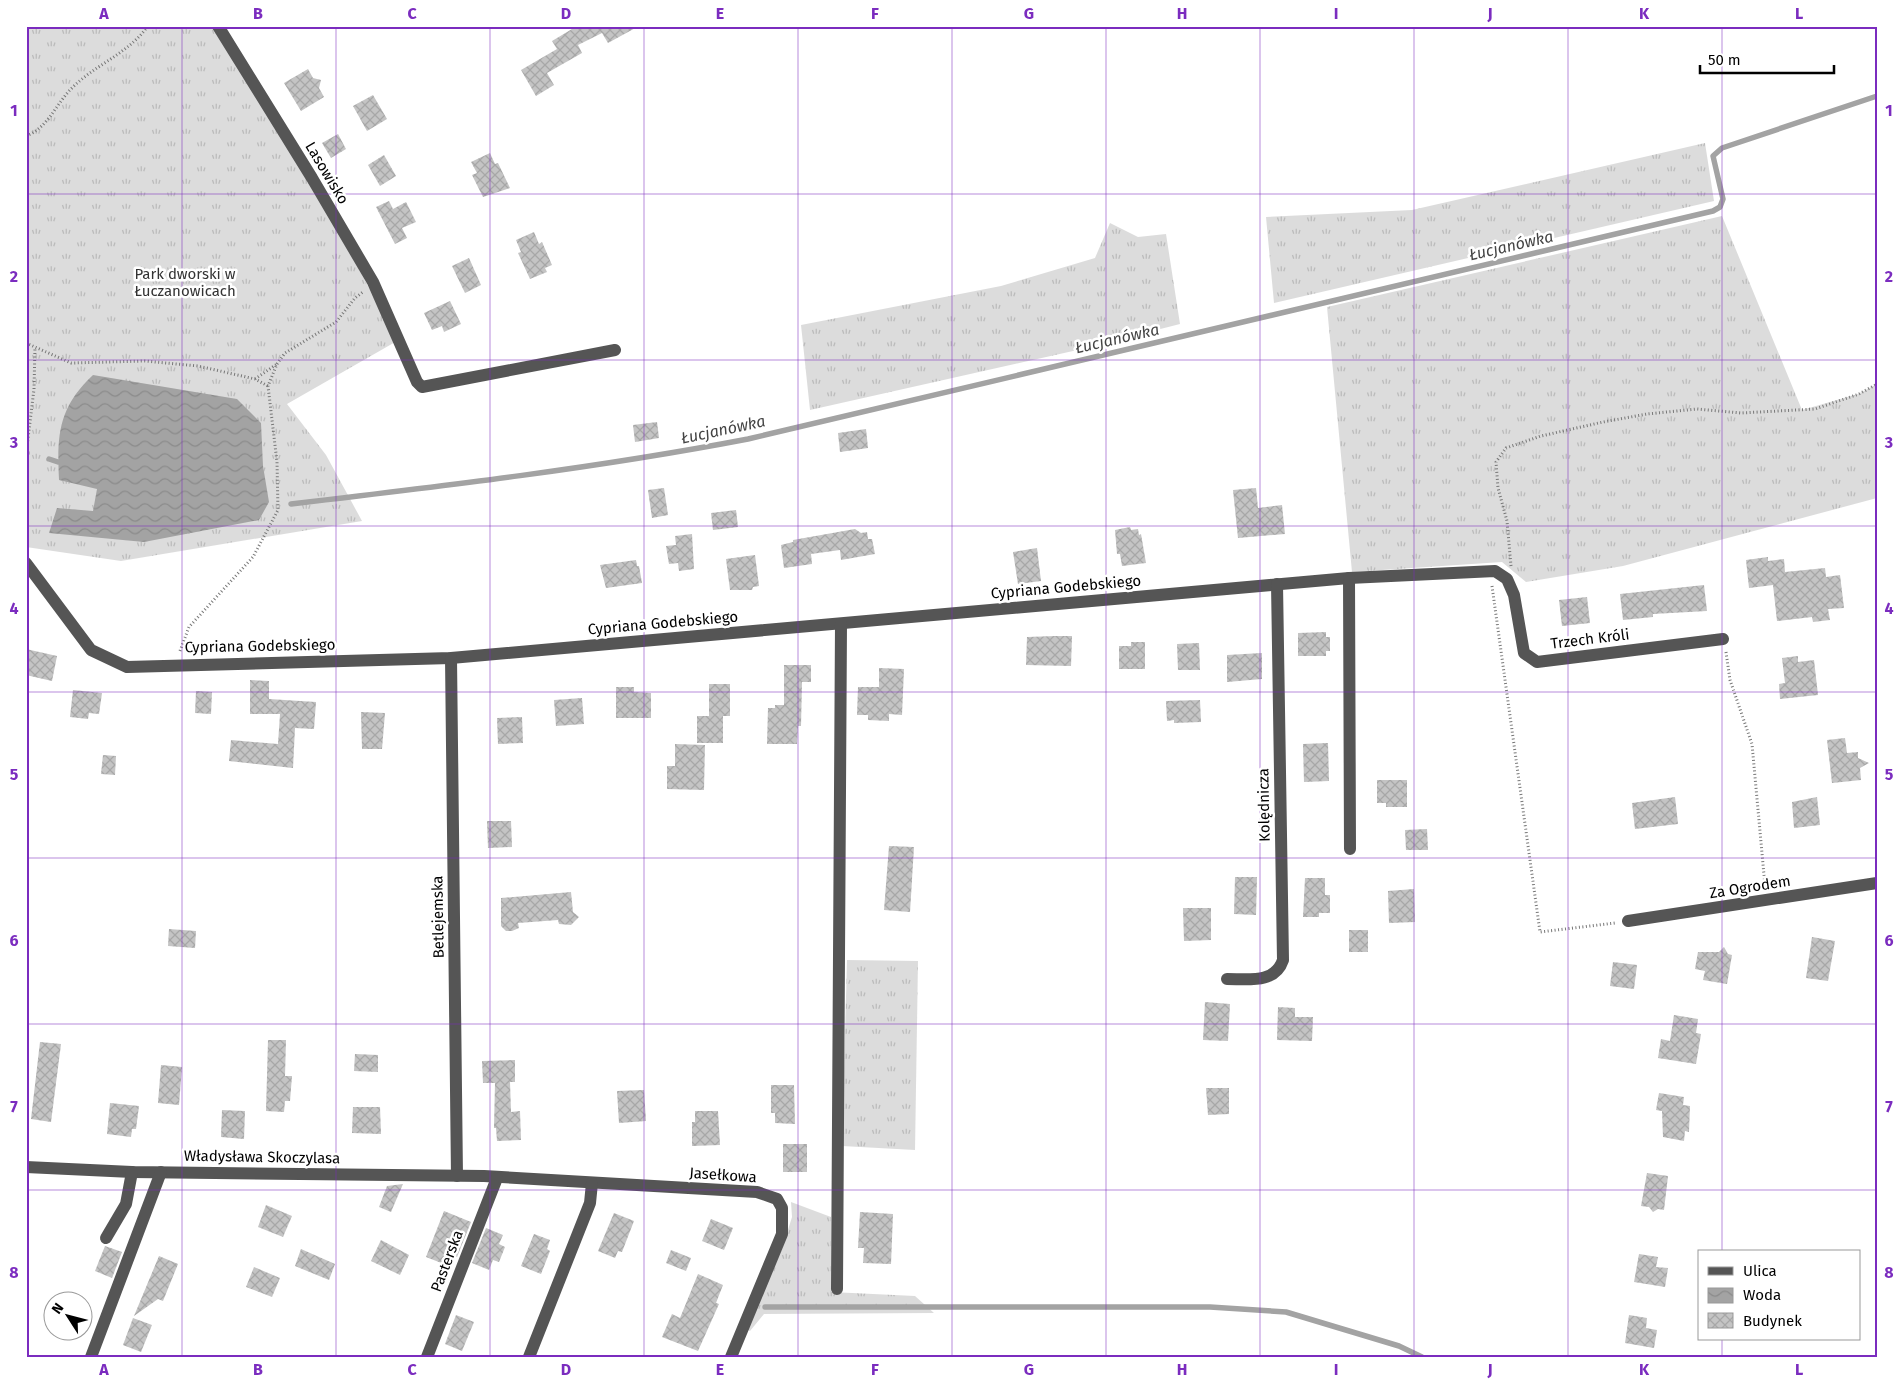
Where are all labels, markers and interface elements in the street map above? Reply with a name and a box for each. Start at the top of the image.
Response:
text: A [98,4,109,23]
text: B [253,4,263,23]
text: C [407,4,417,23]
text: D [561,4,571,23]
text: E [716,4,724,23]
text: F [871,4,879,23]
text: G [1024,4,1034,23]
text: H [1177,4,1187,23]
text: I [1334,4,1338,23]
text: J [1486,4,1493,23]
text: K [1639,4,1650,23]
text: L [1795,4,1803,23]
scale bar [1700,42,1834,74]
text: 50 m [1708,51,1741,69]
text: 1 [10,101,18,120]
text: 1 [1885,101,1893,120]
street label: Lasowisko [301,139,353,207]
water label: Łucjanówka [1467,227,1555,264]
park label: Park dworski w Łuczanowicach [134,265,236,300]
text: 2 [10,267,18,286]
text: 2 [1885,267,1893,286]
water label: Łucjanówka [1073,320,1161,357]
water label: Łucjanówka [679,411,767,448]
text: 3 [9,433,18,452]
text: 3 [1884,433,1893,452]
street label: Cypriana Godebskiego [990,571,1142,603]
text: 4 [9,599,19,618]
text: 4 [1884,599,1894,618]
street label: Cypriana Godebskiego [587,607,739,639]
street label: Trzech Króli [1550,625,1630,653]
street label: Cypriana Godebskiego [184,636,336,656]
text: 5 [10,765,19,784]
text: 5 [1885,765,1894,784]
street label: Kolędnicza [1254,768,1274,842]
street label: Za Ogrodem [1708,872,1792,902]
street label: Betlejemska [428,875,448,959]
text: 6 [9,931,19,950]
text: 6 [1884,931,1894,950]
text: 7 [10,1097,18,1116]
text: 7 [1885,1097,1893,1116]
street label: Władysława Skoczylasa [184,1147,340,1167]
street label: Jasełkowa [689,1164,757,1186]
street label: Pasterska [427,1228,467,1294]
legend [1698,1250,1860,1340]
text: Ulica [1743,1262,1777,1280]
text: 8 [9,1263,19,1282]
text: 8 [1884,1263,1894,1282]
text: Woda [1743,1286,1781,1304]
north arrow [42,1290,92,1340]
text: N [48,1300,67,1317]
text: Budynek [1743,1312,1802,1330]
text: A [98,1360,109,1379]
text: B [253,1360,263,1379]
text: C [407,1360,417,1379]
text: D [561,1360,571,1379]
text: E [716,1360,724,1379]
text: F [871,1360,879,1379]
text: G [1024,1360,1034,1379]
text: H [1177,1360,1187,1379]
text: I [1334,1360,1338,1379]
text: J [1486,1360,1493,1379]
text: K [1639,1360,1650,1379]
text: L [1795,1360,1803,1379]

